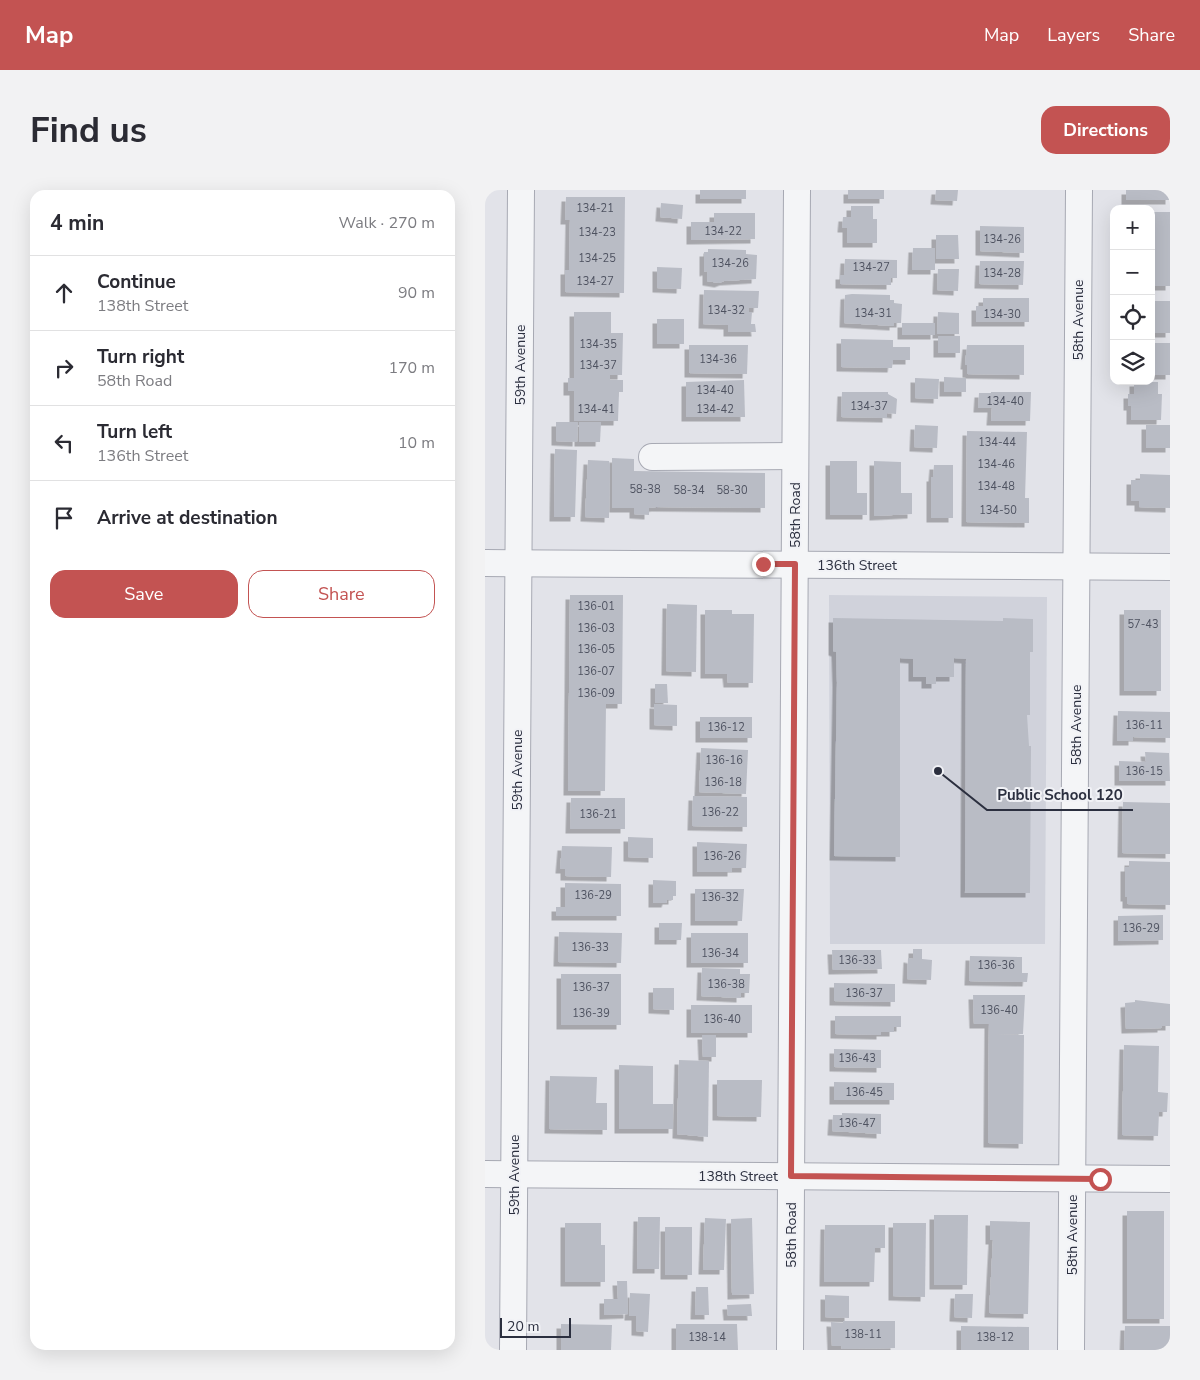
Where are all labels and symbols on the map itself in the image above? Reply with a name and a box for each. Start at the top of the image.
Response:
house number: 134-21 [576,201,614,216]
house number: 134-22 [704,224,742,239]
house number: 134-23 [578,225,616,240]
house number: 134-26 [983,232,1021,247]
house number: 134-25 [578,251,616,266]
house number: 134-26 [711,256,749,271]
house number: 134-27 [852,260,890,275]
house number: 134-28 [983,266,1021,281]
house number: 134-27 [576,274,614,289]
street label: 58th Avenue [1069,280,1088,360]
house number: 134-32 [707,303,745,318]
house number: 134-31 [854,306,892,321]
house number: 134-30 [983,307,1021,322]
street label: 59th Avenue [511,325,530,405]
house number: 134-35 [579,337,617,352]
house number: 134-36 [699,352,737,367]
house number: 134-37 [579,358,617,373]
house number: 134-40 [696,383,734,398]
house number: 134-40 [986,394,1024,409]
house number: 134-37 [850,399,888,414]
house number: 134-41 [577,402,615,417]
house number: 134-42 [696,402,734,417]
house number: 134-44 [978,435,1016,450]
house number: 134-46 [977,457,1015,472]
house number: 134-48 [977,479,1015,494]
house number: 58-38 [629,482,661,497]
street label: 58th Road [786,482,805,548]
house number: 58-34 [673,483,705,498]
house number: 58-30 [716,483,748,498]
house number: 134-50 [979,503,1017,518]
route end [752,553,775,576]
street label: 136th Street [817,556,897,575]
house number: 136-01 [577,599,615,614]
house number: 57-43 [1127,617,1159,632]
house number: 136-03 [577,621,615,636]
house number: 136-05 [577,642,615,657]
house number: 136-07 [577,664,615,679]
street label: 58th Avenue [1067,685,1086,765]
house number: 136-09 [577,686,615,701]
house number: 136-11 [1125,718,1163,733]
house number: 136-12 [707,720,745,735]
street label: 59th Avenue [508,730,527,810]
house number: 136-16 [705,753,743,768]
house number: 136-15 [1125,764,1163,779]
house number: 136-18 [704,775,742,790]
callout: Public School 120 [987,780,1133,810]
text: Public School 120 [997,785,1123,805]
house number: 136-22 [701,805,739,820]
house number: 136-21 [579,807,617,822]
house number: 136-26 [703,849,741,864]
house number: 136-29 [574,888,612,903]
house number: 136-32 [701,890,739,905]
house number: 136-29 [1122,921,1160,936]
house number: 136-33 [571,940,609,955]
house number: 136-34 [701,946,739,961]
house number: 136-33 [838,953,876,968]
house number: 136-36 [977,958,1015,973]
house number: 136-38 [707,977,745,992]
house number: 136-37 [572,980,610,995]
house number: 136-37 [845,986,883,1001]
house number: 136-40 [980,1003,1018,1018]
house number: 136-39 [572,1006,610,1021]
house number: 136-40 [703,1012,741,1027]
house number: 136-43 [838,1051,876,1066]
house number: 136-45 [845,1085,883,1100]
house number: 136-47 [838,1116,876,1131]
street label: 59th Avenue [505,1135,524,1215]
street label: 138th Street [698,1167,778,1186]
route start [1089,1168,1112,1191]
street label: 58th Avenue [1063,1195,1082,1275]
street label: 58th Road [782,1202,801,1268]
scale bar [500,1315,571,1338]
house number: 138-11 [844,1327,882,1342]
house number: 138-14 [688,1330,726,1345]
house number: 138-12 [976,1330,1014,1345]

